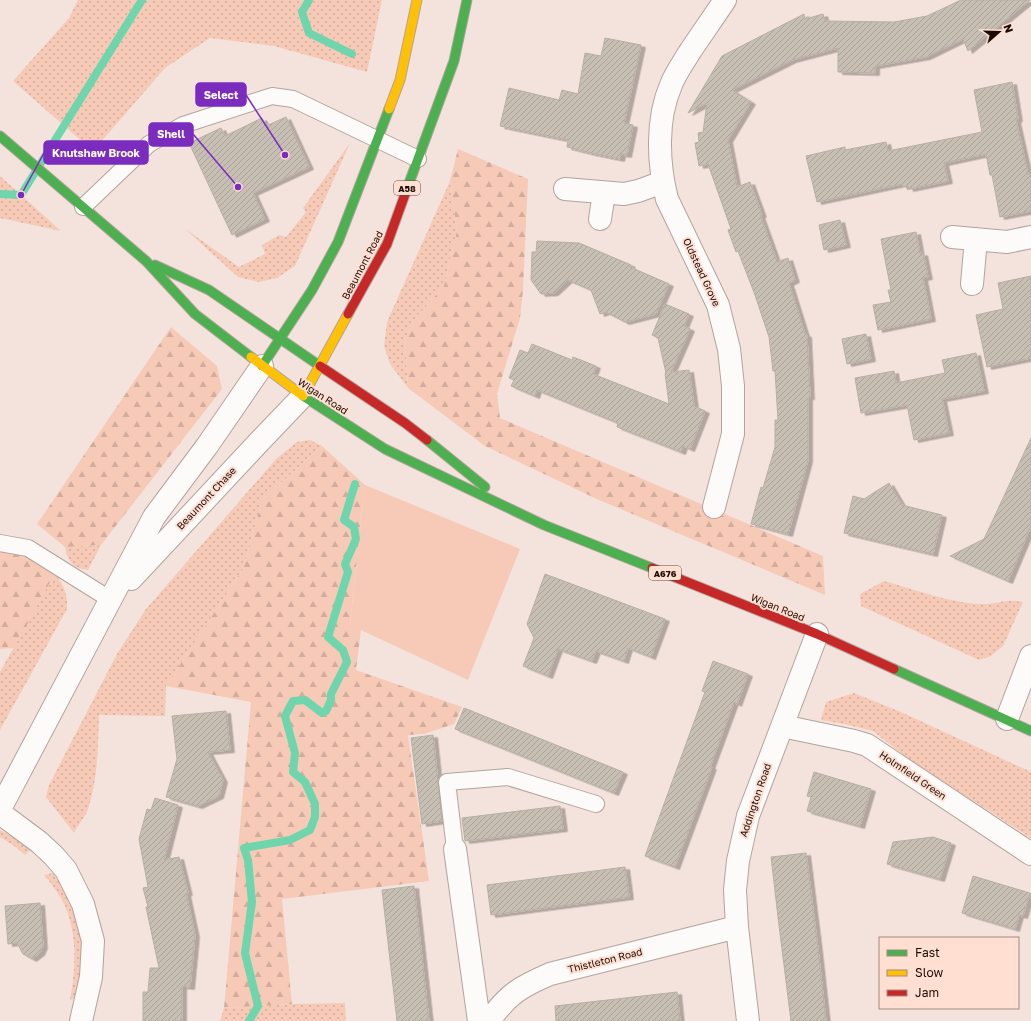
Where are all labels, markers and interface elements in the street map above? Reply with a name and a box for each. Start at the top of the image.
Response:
north arrow [979,12,1019,52]
text: N [1001,22,1016,35]
callout: Select [196,83,246,106]
text: Select [204,88,239,101]
callout: Shell [149,123,193,146]
text: Shell [157,127,185,140]
callout: Knutshaw Brook [44,141,148,164]
text: Knutshaw Brook [52,146,141,159]
road number: A58 [394,181,420,195]
street label: Beaumont Road [339,229,385,301]
street label: Oldstead Grove [681,236,723,308]
street label: Wigan Road [296,375,350,417]
street label: Beaumont Chase [174,464,238,532]
road number: A676 [649,566,681,580]
street label: Wigan Road [749,591,807,623]
street label: Holmfield Green [877,748,949,802]
street label: Addington Road [737,762,773,838]
legend [879,937,1019,1009]
street label: Thistleton Road [566,945,644,975]
text: Fast [915,945,940,960]
text: Slow [915,965,943,980]
text: Jam [915,985,939,1000]

